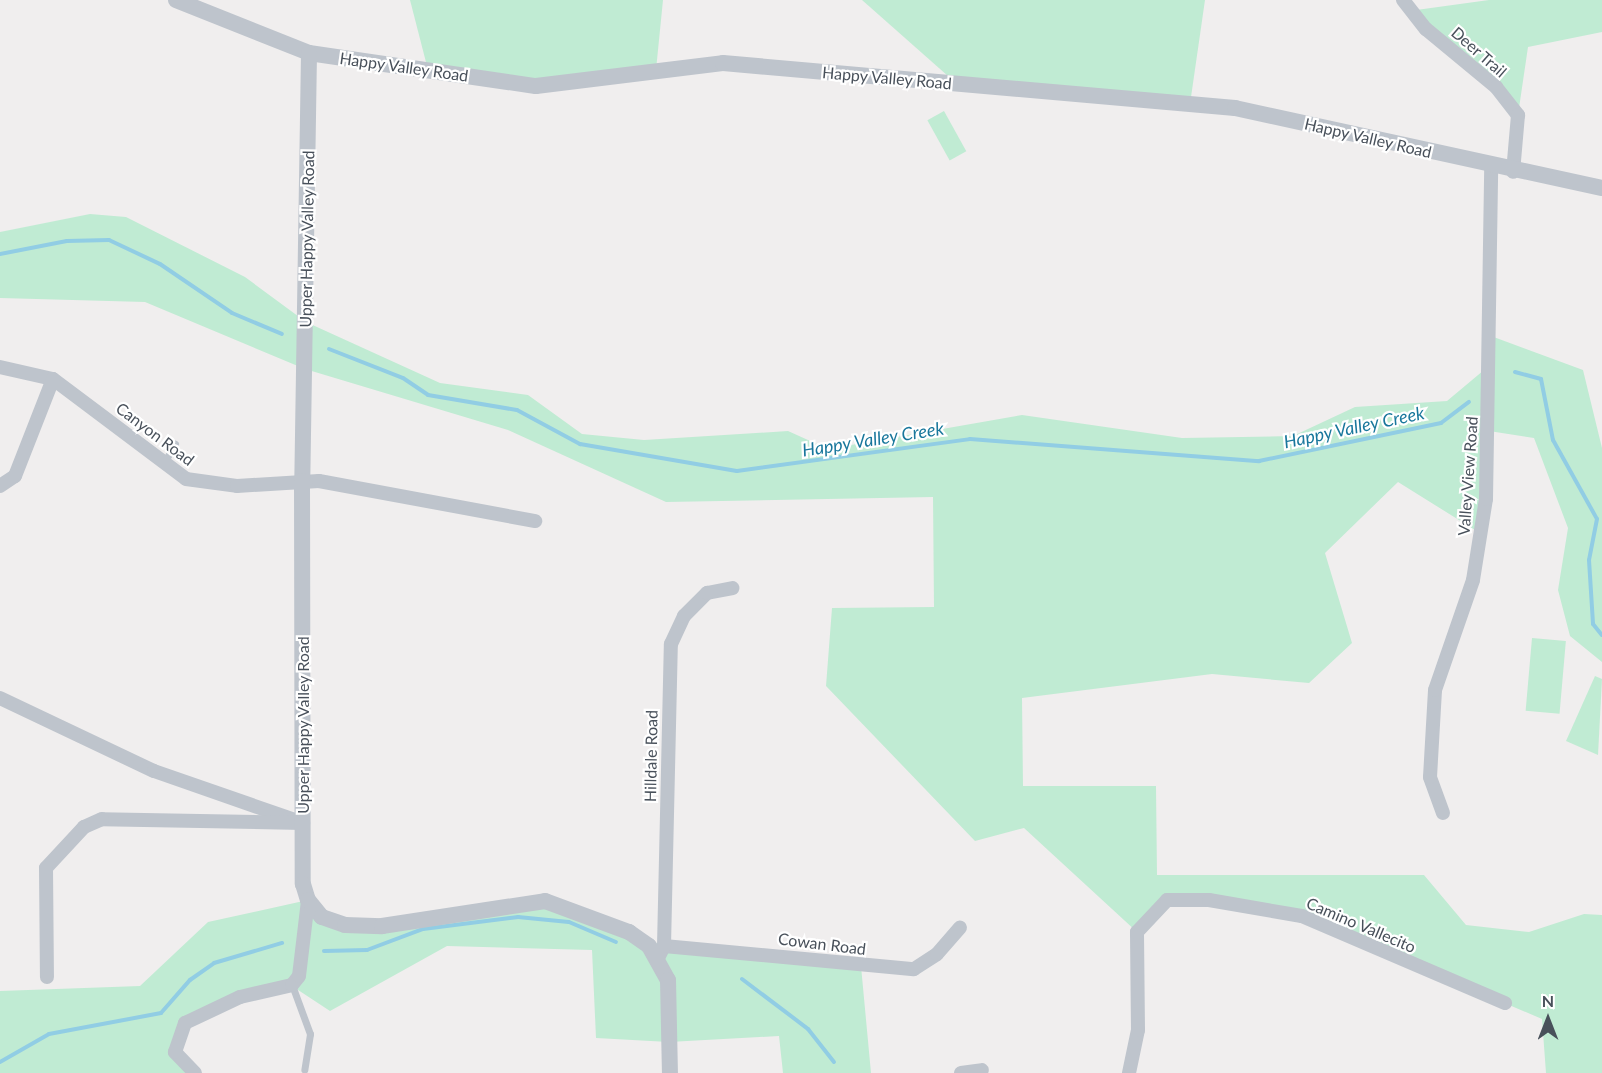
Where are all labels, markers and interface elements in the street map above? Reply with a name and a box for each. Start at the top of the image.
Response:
street label: Deer Trail [1447,23,1511,81]
street label: Happy Valley Road [338,48,470,86]
street label: Happy Valley Road [821,63,953,93]
street label: Happy Valley Road [1302,114,1434,162]
street label: Upper Happy Valley Road [296,149,318,329]
street label: Canyon Road [112,398,198,470]
water label: Happy Valley Creek [1281,401,1427,453]
street label: Valley View Road [1454,415,1482,537]
water label: Happy Valley Creek [800,417,946,461]
street label: Upper Happy Valley Road [293,635,313,815]
street label: Hilldale Road [641,710,661,802]
street label: Camino Vallecito [1303,893,1419,957]
street label: Cowan Road [777,929,867,959]
north arrow [1518,989,1578,1049]
text: N [1542,991,1554,1010]

